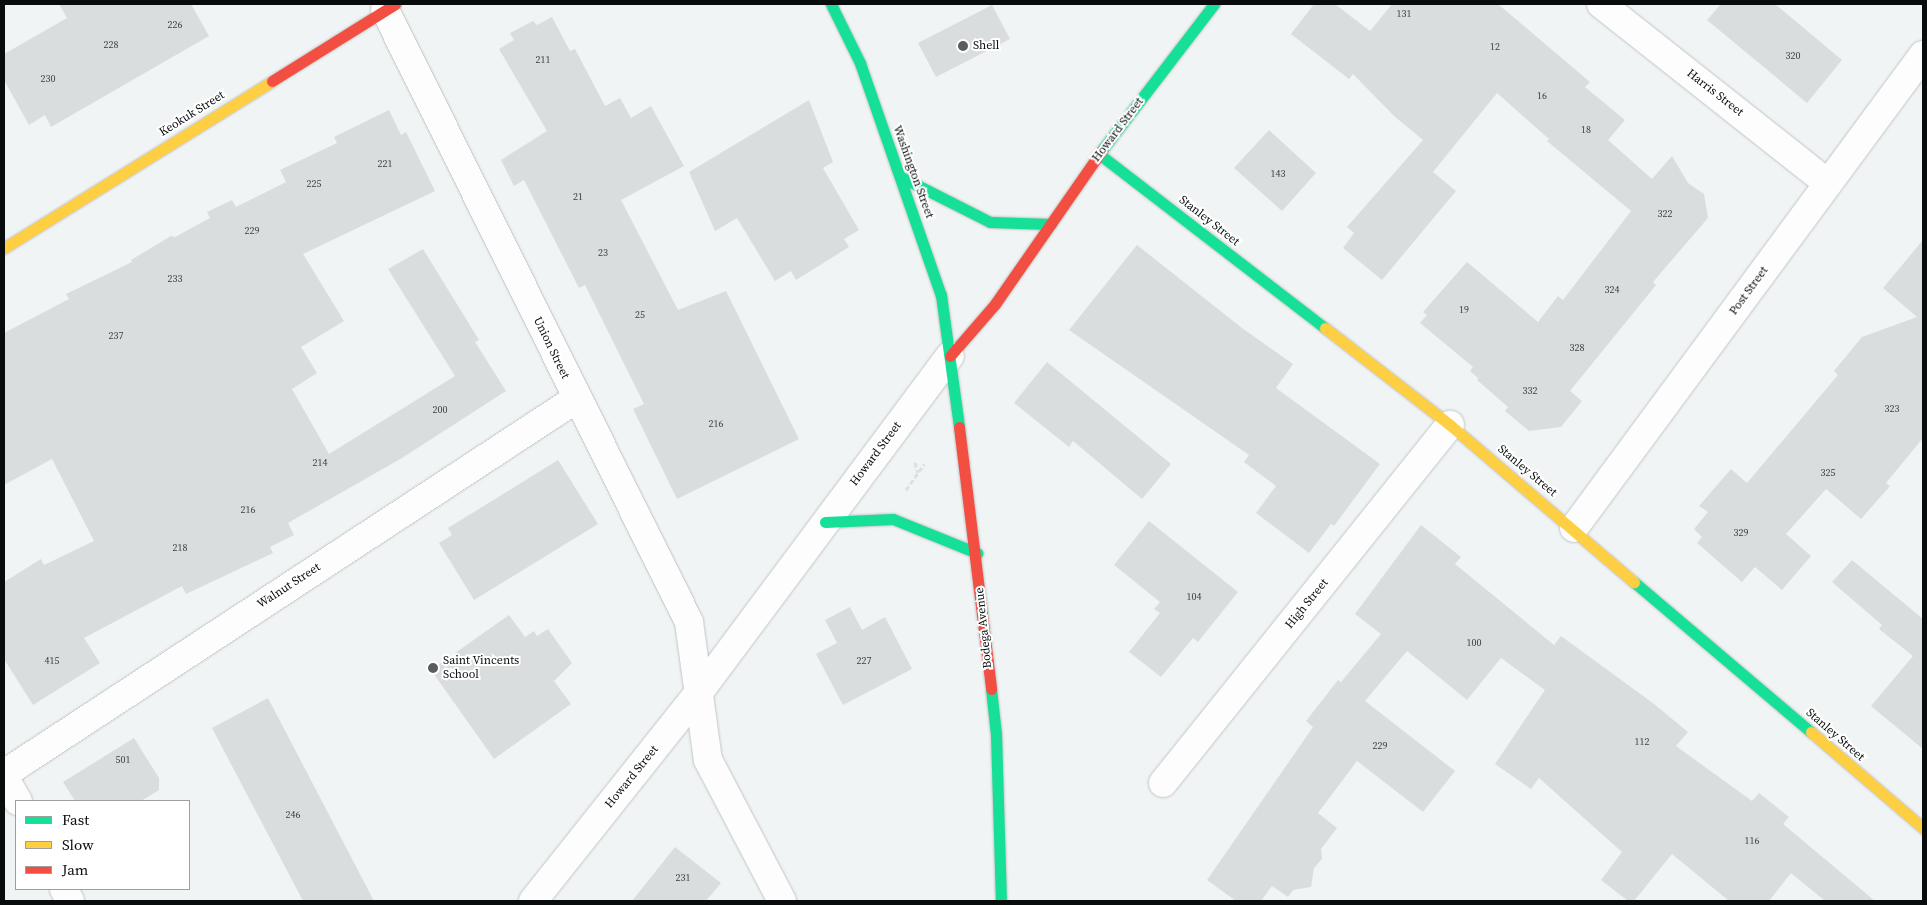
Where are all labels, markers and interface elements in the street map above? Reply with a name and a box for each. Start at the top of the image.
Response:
house number: 131 [1397,8,1411,20]
house number: 226 [168,19,182,31]
house number: 228 [104,39,118,51]
place label: Shell [973,39,999,53]
marker: Shell [957,40,969,52]
house number: 12 [1490,41,1500,53]
house number: 320 [1786,50,1800,62]
house number: 211 [536,54,550,66]
street label: Harris Street [1684,66,1746,120]
house number: 230 [41,73,55,85]
street label: Keokuk Street [157,88,227,140]
house number: 16 [1537,90,1547,102]
street label: Howard Street [1089,95,1147,165]
street label: Washington Street [890,124,936,220]
house number: 18 [1581,124,1591,136]
house number: 221 [378,158,392,170]
house number: 143 [1271,168,1285,180]
house number: 225 [307,178,321,190]
house number: 21 [573,191,583,203]
street label: Stanley Street [1176,193,1242,249]
house number: 322 [1658,208,1672,220]
house number: 229 [245,225,259,237]
house number: 23 [598,247,608,259]
street label: Post Street [1727,264,1771,318]
house number: 233 [168,273,182,285]
house number: 324 [1605,284,1619,296]
house number: 19 [1459,304,1469,316]
house number: 25 [635,309,645,321]
street label: Union Street [530,315,572,381]
house number: 237 [109,330,123,342]
house number: 328 [1570,342,1584,354]
house number: 332 [1523,385,1537,397]
house number: 323 [1885,403,1899,415]
house number: 200 [433,404,447,416]
house number: 216 [709,418,723,430]
street label: Howard Street [847,419,905,489]
street label: Stanley Street [1494,442,1560,500]
house number: 214 [313,457,327,469]
house number: 325 [1821,467,1835,479]
house number: 216 [241,504,255,516]
house number: 329 [1734,527,1748,539]
house number: 218 [173,542,187,554]
street label: Walnut Street [255,560,323,612]
street label: High Street [1282,576,1332,632]
street label: Bodega Avenue [973,587,995,669]
house number: 104 [1187,591,1201,603]
house number: 100 [1467,637,1481,649]
place label: Saint Vincents School [443,654,520,682]
house number: 415 [45,655,59,667]
house number: 227 [857,655,871,667]
marker: Saint Vincents School [427,662,439,674]
street label: Stanley Street [1803,706,1867,764]
house number: 112 [1635,736,1649,748]
house number: 229 [1373,740,1387,752]
street label: Howard Street [602,743,662,811]
house number: 501 [116,754,130,766]
legend [15,800,190,890]
text: Fast [62,809,89,830]
house number: 246 [286,809,300,821]
text: Slow [62,834,94,855]
house number: 116 [1745,835,1759,847]
text: Jam [62,859,88,880]
house number: 231 [676,872,690,884]

